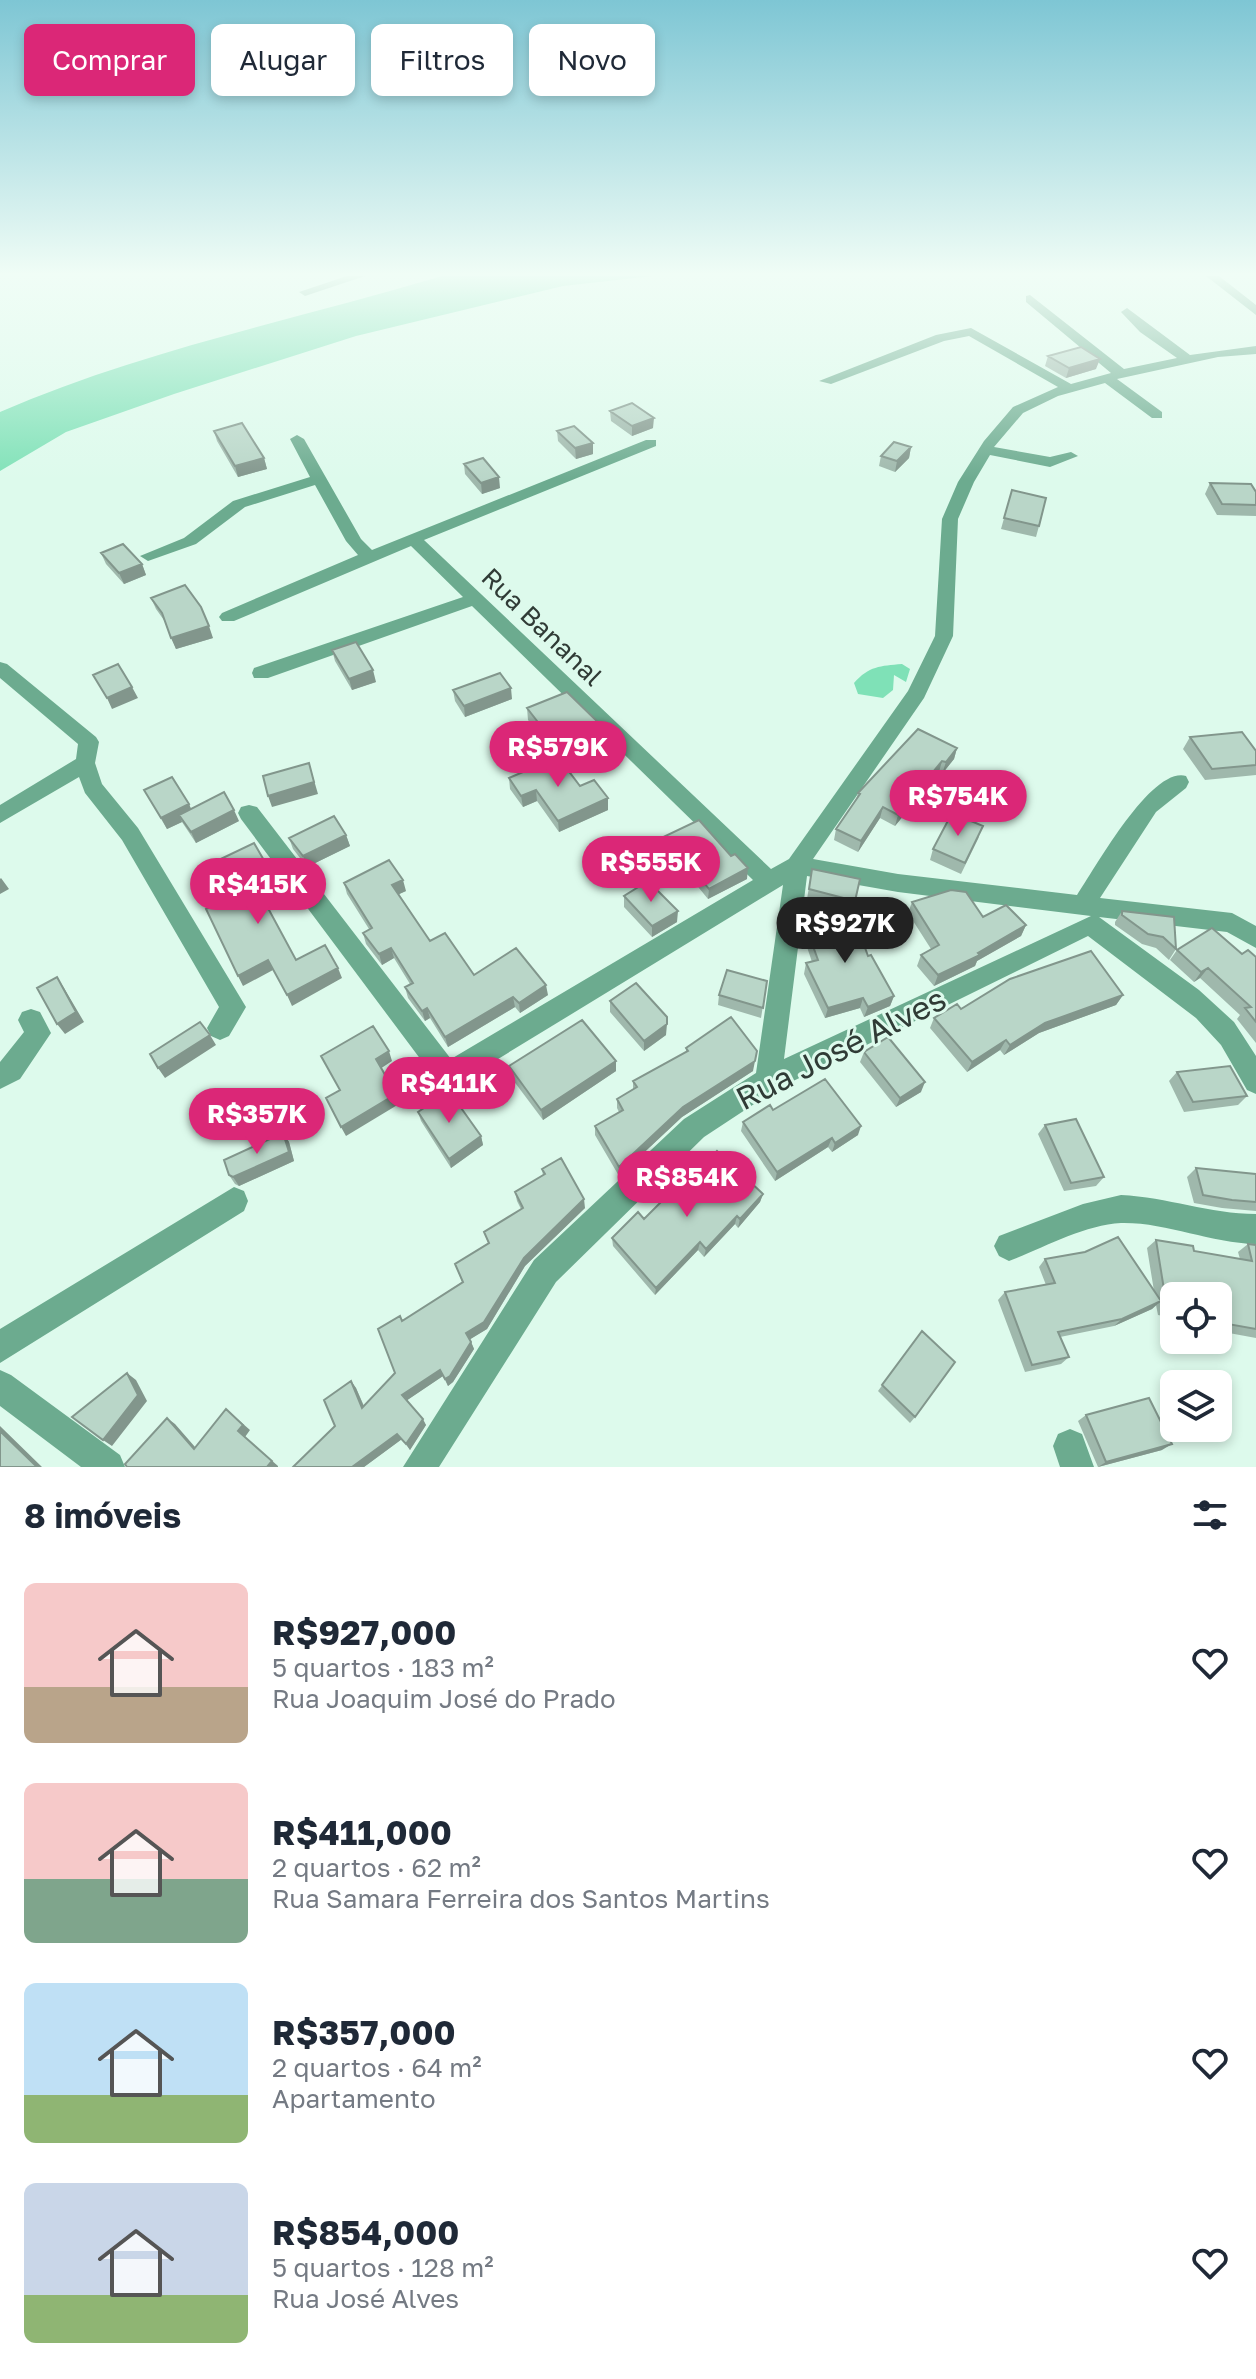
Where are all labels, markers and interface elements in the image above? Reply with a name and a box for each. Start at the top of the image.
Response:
chip: Comprar [24,24,195,96]
chip: Alugar [211,24,355,96]
chip: Filtros [371,24,513,96]
chip: Novo [529,24,655,96]
street label: Rua Bananal [476,561,609,692]
pin: R$579K [493,721,623,789]
text: R$579K [508,731,608,762]
pin: R$754K [893,770,1023,838]
text: R$754K [908,780,1008,811]
pin: R$555K [586,836,716,904]
text: R$555K [600,846,702,877]
pin: R$415K [193,858,323,926]
text: R$415K [208,868,308,899]
pin: R$927K [780,897,910,965]
text: R$927K [795,907,895,938]
street label: Rua José Alves [729,979,952,1117]
pin: R$411K [384,1057,514,1125]
text: R$411K [400,1067,498,1098]
pin: R$357K [192,1088,322,1156]
text: R$357K [207,1098,307,1129]
pin: R$854K [622,1151,752,1219]
text: R$854K [635,1161,739,1192]
map controls [1160,1282,1232,1442]
button: locate [1160,1282,1232,1354]
button: layers [1160,1370,1232,1442]
icon: filters [1188,1493,1232,1537]
text: 8 imóveis [24,1495,181,1535]
text: R$927,000 [272,1612,456,1652]
icon: home [88,1615,184,1711]
icon: heart [1188,1641,1232,1685]
text: 5 quartos · 183 m² [272,1652,494,1683]
text: Rua Joaquim José do Prado [272,1683,616,1714]
text: R$411,000 [272,1812,452,1852]
icon: home [88,1815,184,1911]
icon: heart [1188,1841,1232,1885]
text: 2 quartos · 62 m² [272,1852,481,1883]
text: Rua Samara Ferreira dos Santos Martins [272,1883,770,1914]
text: R$357,000 [272,2012,456,2052]
icon: home [88,2015,184,2111]
icon: heart [1188,2041,1232,2085]
text: 2 quartos · 64 m² [272,2052,482,2083]
text: Apartamento [272,2083,436,2114]
text: R$854,000 [272,2212,459,2252]
icon: home [88,2215,184,2311]
icon: heart [1188,2241,1232,2285]
text: 5 quartos · 128 m² [272,2252,494,2283]
text: Rua José Alves [272,2283,459,2314]

